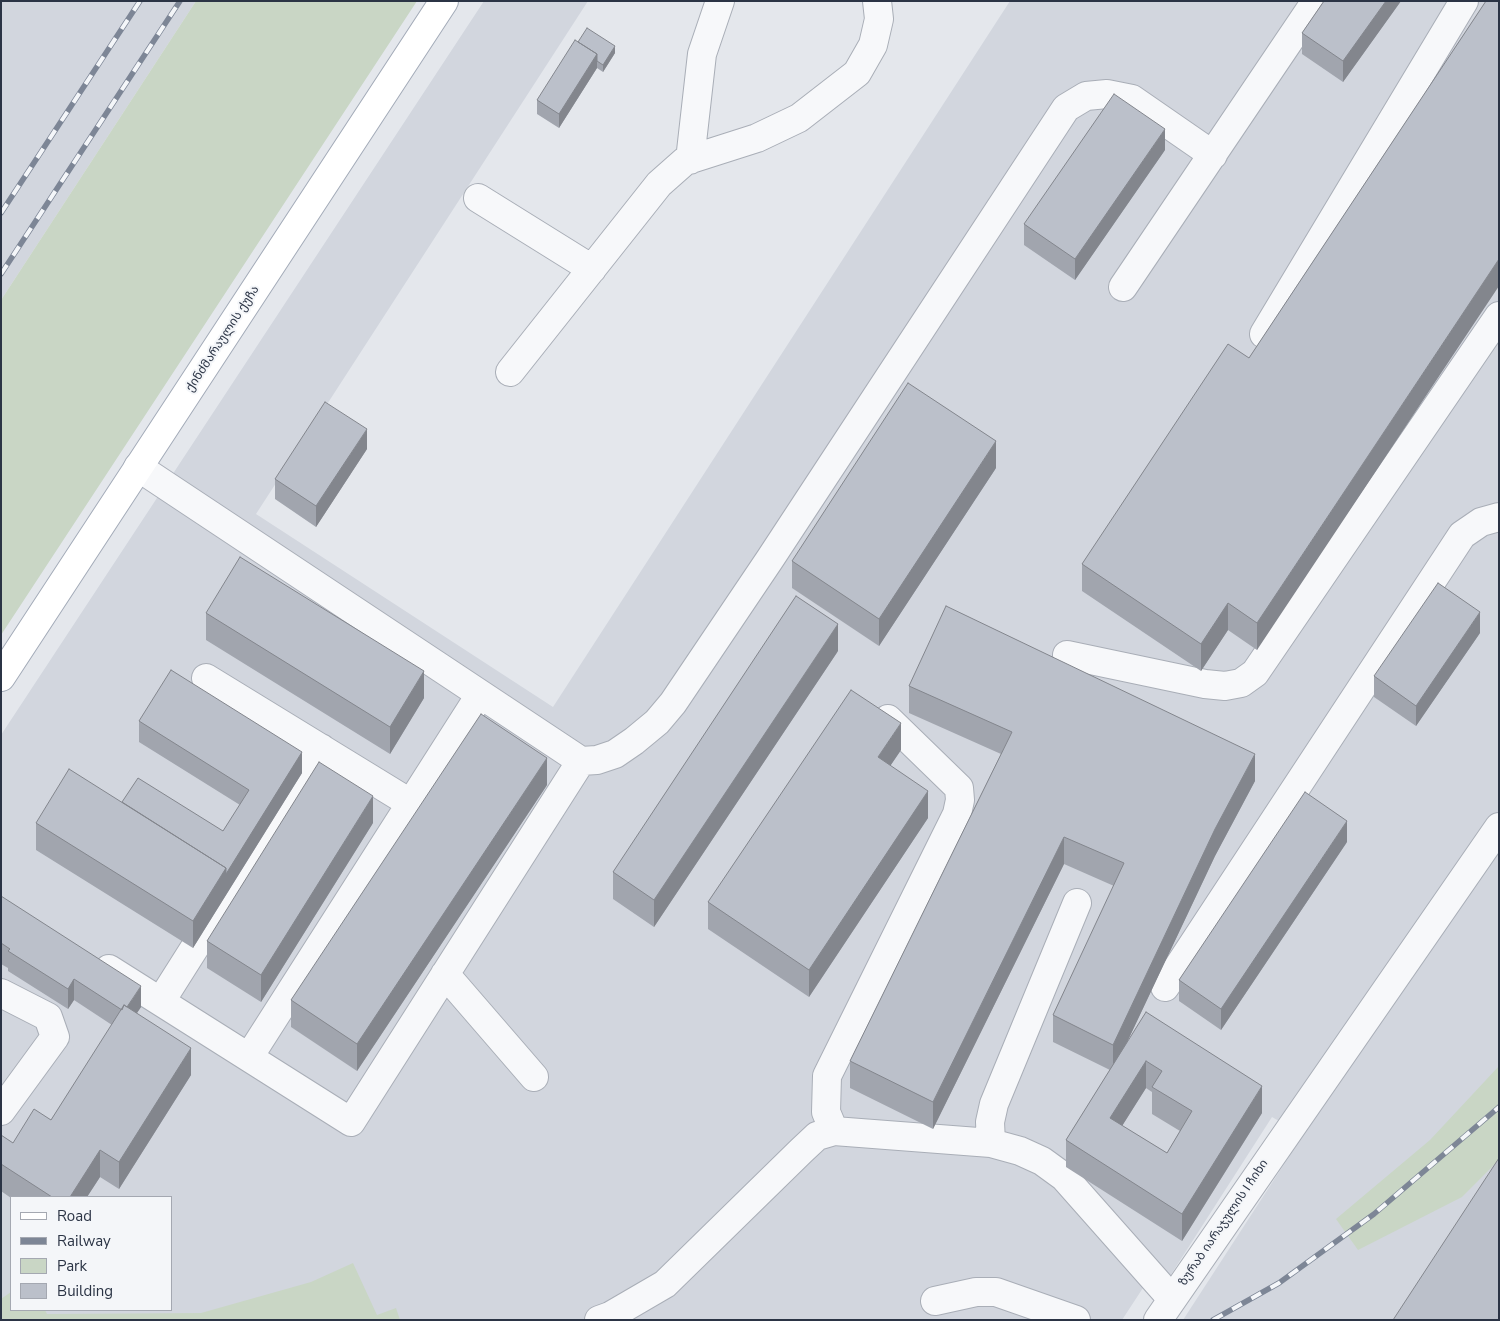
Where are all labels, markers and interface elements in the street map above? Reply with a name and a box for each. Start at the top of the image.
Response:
street label: ქინძმარაულის ქუჩა [183,283,263,395]
street label: ზურაბ იარაჯულის I ჩიხი [1176,1157,1272,1289]
legend [10,1196,172,1311]
text: Road [57,1206,92,1226]
text: Railway [57,1231,111,1251]
text: Park [57,1256,87,1276]
text: Building [57,1281,113,1301]

